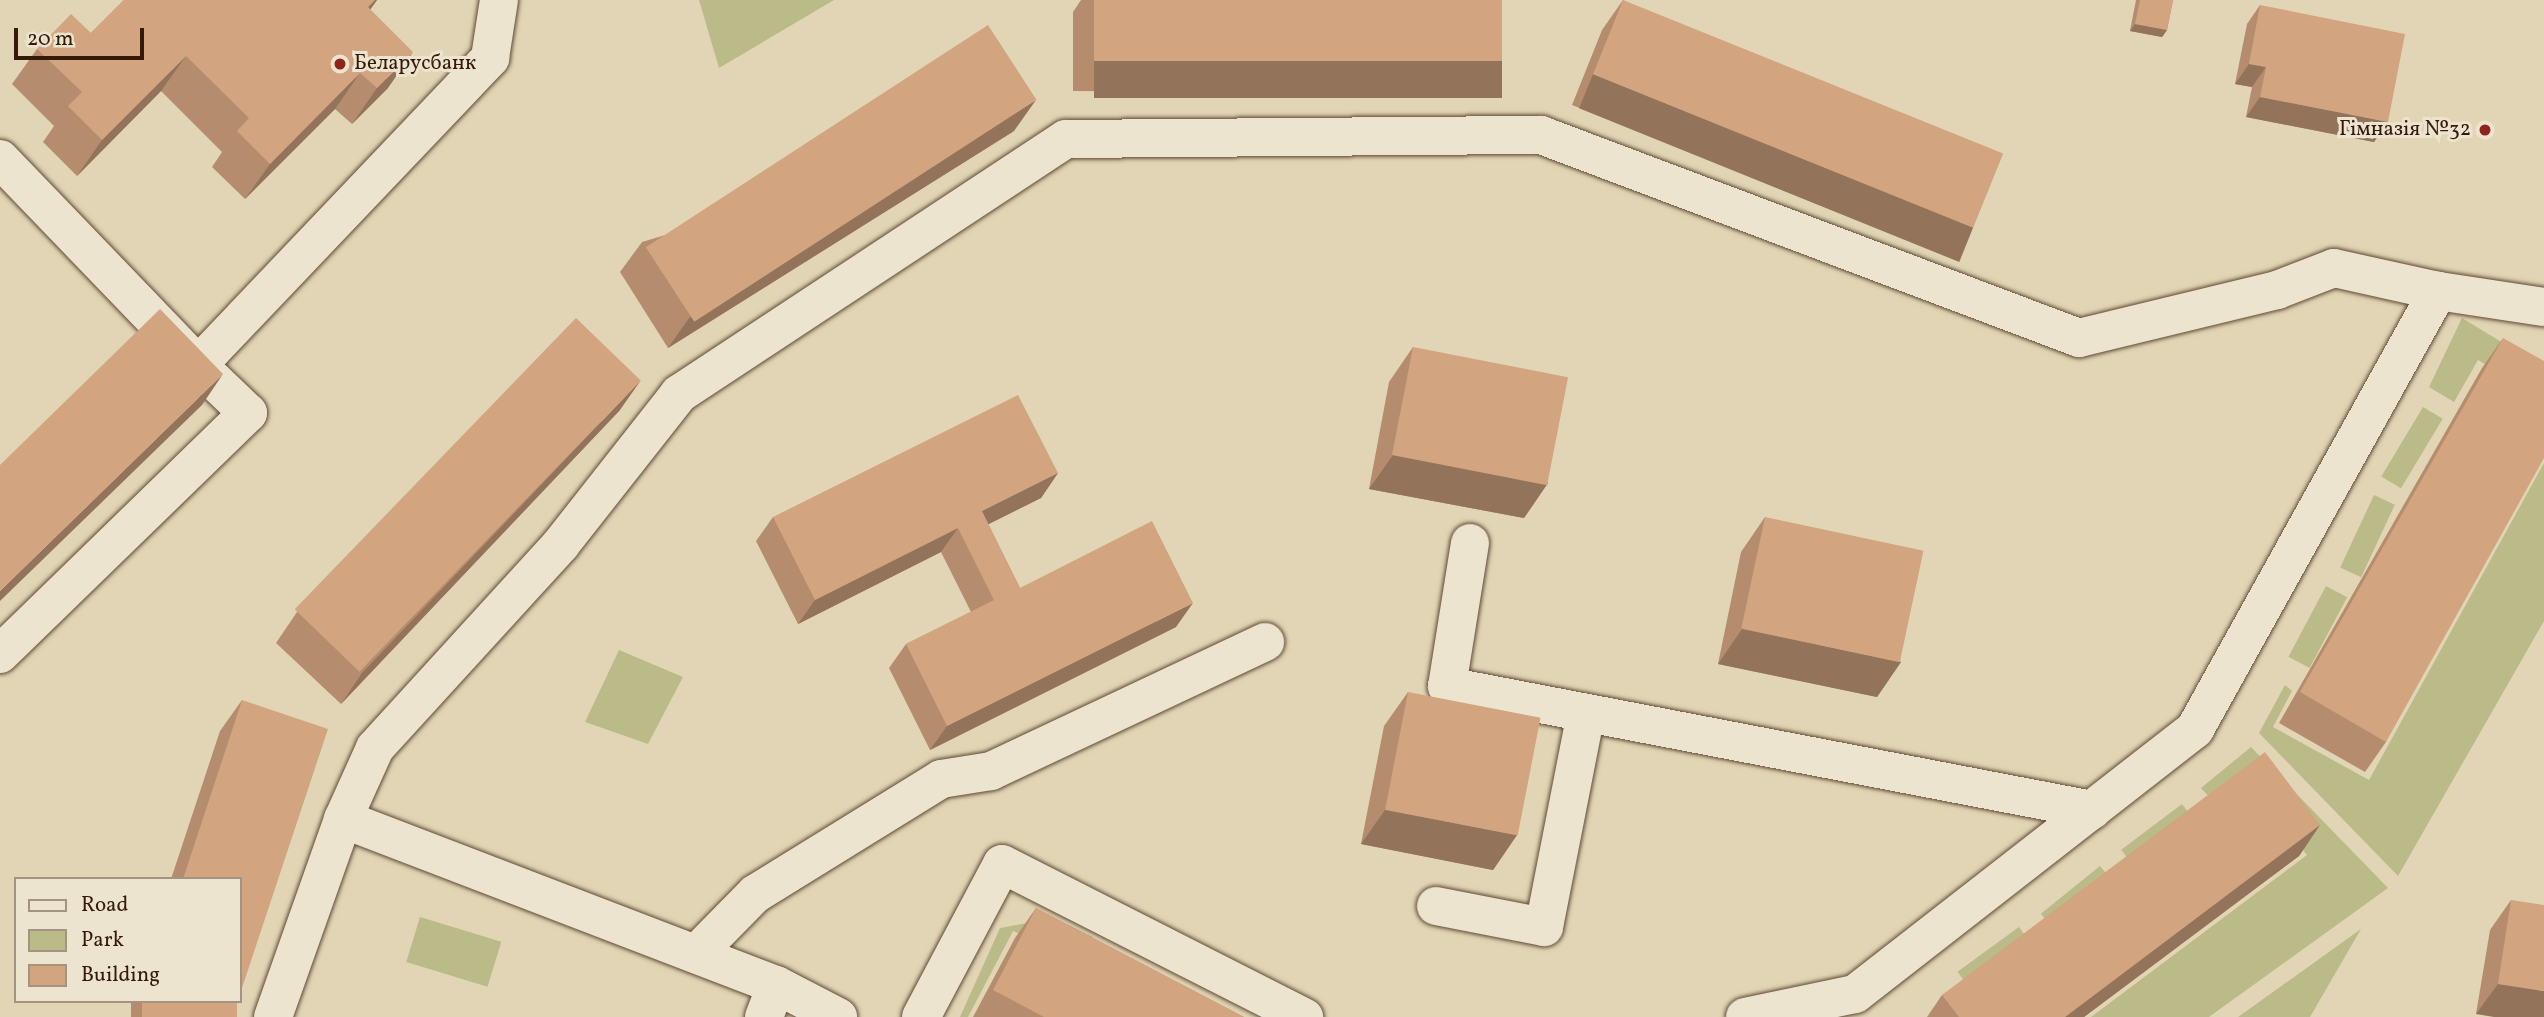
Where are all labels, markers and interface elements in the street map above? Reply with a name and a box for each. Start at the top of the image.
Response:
scale bar [18,14,147,58]
text: 20 m [27,25,73,54]
place label: Беларусбанк [354,51,476,77]
marker: Беларусбанк [332,56,348,72]
place label: Гімназія №32 [2339,117,2471,143]
marker: Гімназія №32 [2477,122,2493,138]
legend [14,877,242,1003]
text: Road [81,891,128,920]
text: Park [81,926,124,955]
text: Building [81,961,160,990]

